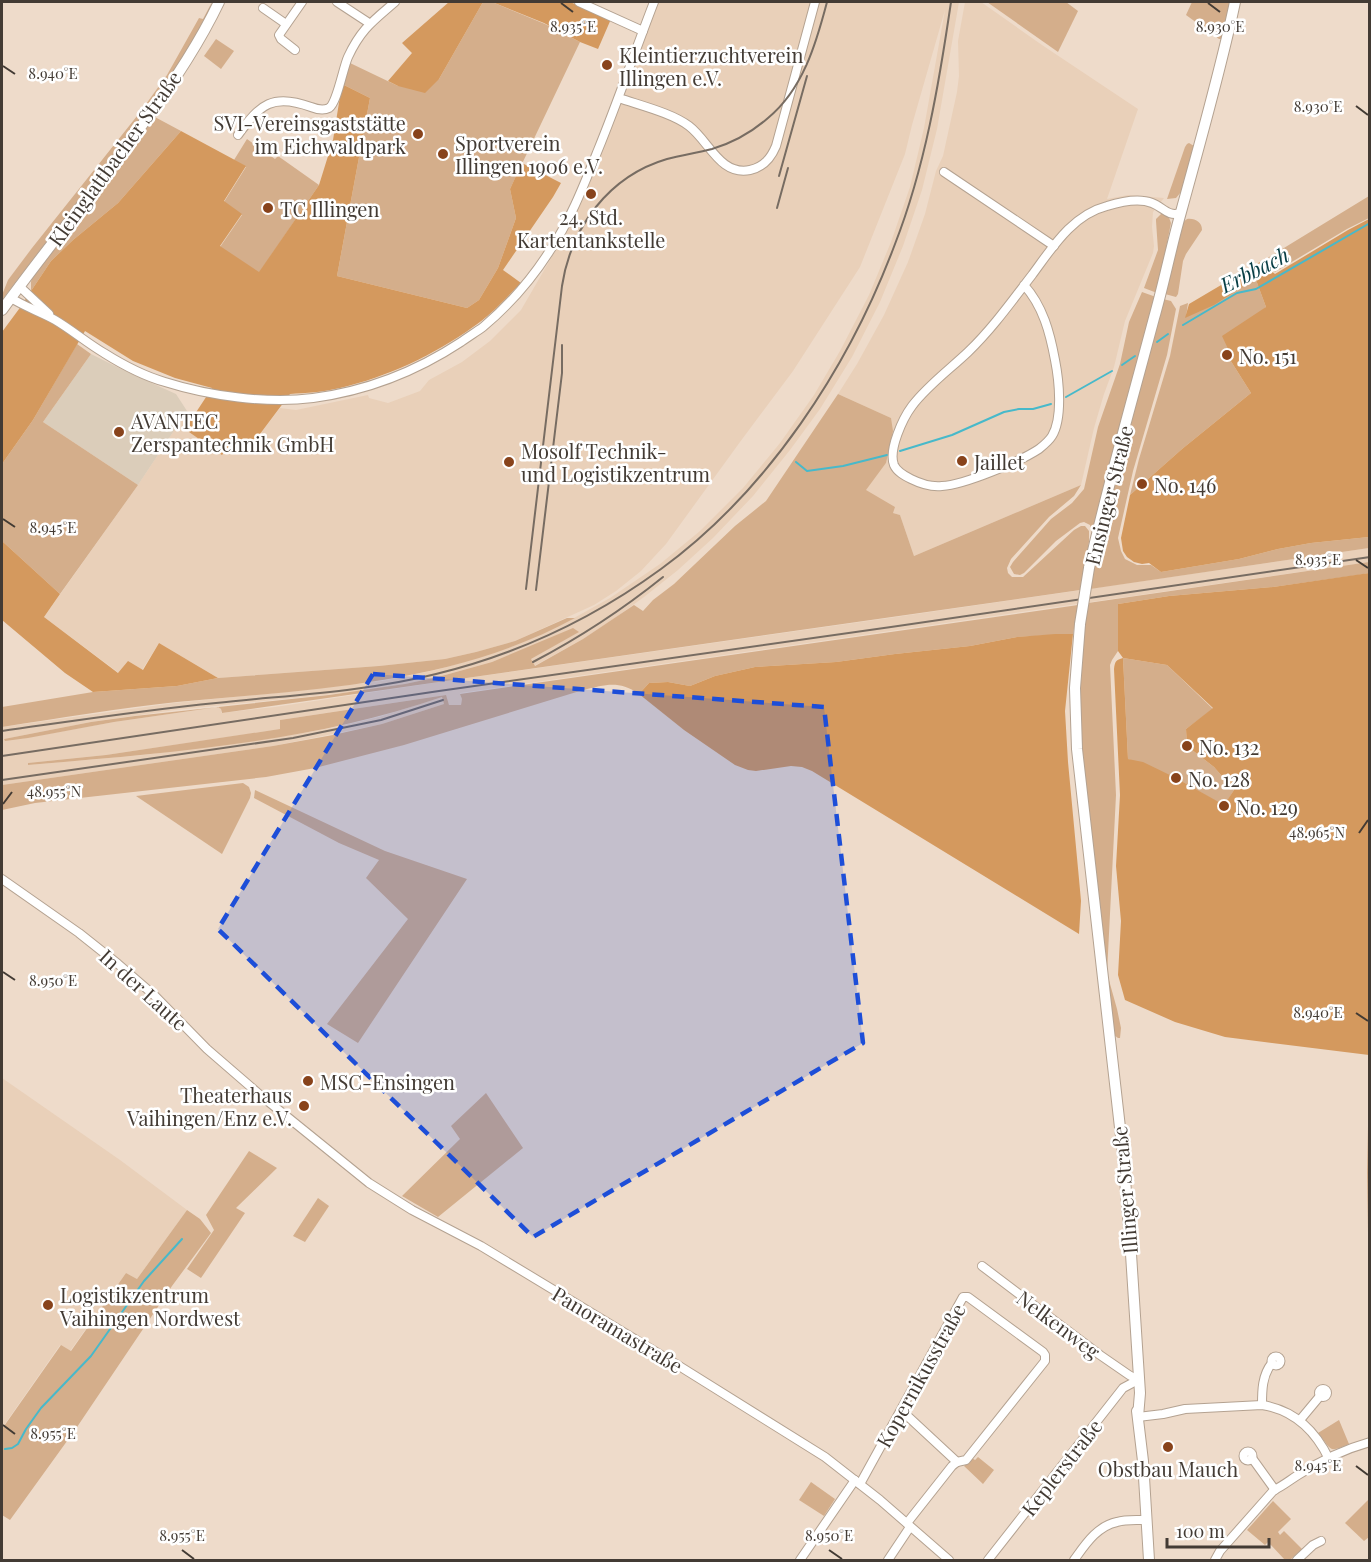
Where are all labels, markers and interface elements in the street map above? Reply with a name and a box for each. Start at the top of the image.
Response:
text: 8.935°E [550,16,596,36]
text: 8.930°E [1196,16,1244,36]
place label: Kleintierzuchtverein Illingen e.V. [619,41,803,91]
marker: Kleintierzuchtverein Illingen e.V. [600,58,614,72]
text: 8.940°E [28,63,78,83]
street label: Kleinglattbacher Straße [41,65,187,251]
text: 8.930°E [1294,96,1342,116]
place label: SVI-Vereinsgaststätte im Eichwaldpark [213,109,406,159]
marker: SVI-Vereinsgaststätte im Eichwaldpark [411,127,425,141]
place label: Sportverein Illingen 1906 e.V. [455,129,603,179]
marker: Sportverein Illingen 1906 e.V. [436,147,450,161]
marker: 24. Std. Kartentankstelle [584,187,598,201]
place label: TC Illingen [280,195,379,222]
marker: TC Illingen [261,201,275,215]
place label: 24. Std. Kartentankstelle [517,203,665,253]
water label: Erbbach [1214,240,1293,299]
place label: No. 151 [1239,342,1297,369]
marker: No. 151 [1220,348,1234,362]
place label: AVANTEC Zerspantechnik GmbH [130,407,334,457]
street label: Ensinger Straße [1078,422,1138,568]
marker: AVANTEC Zerspantechnik GmbH [112,425,126,439]
place label: Mosolf Technik- und Logistikzentrum [521,437,710,487]
place label: Jaillet [973,448,1025,475]
marker: Jaillet [955,454,969,468]
marker: Mosolf Technik- und Logistikzentrum [502,455,516,469]
place label: No. 146 [1154,471,1216,498]
marker: No. 146 [1135,477,1149,491]
text: 8.945°E [30,517,76,537]
text: 8.935°E [1295,549,1341,569]
place label: No. 132 [1199,733,1259,760]
marker: No. 132 [1180,739,1194,753]
place label: No. 128 [1188,765,1250,792]
marker: No. 128 [1169,771,1183,785]
text: 48.955°N [27,781,82,801]
place label: No. 129 [1236,793,1298,820]
marker: No. 129 [1217,799,1231,813]
text: 48.965°N [1289,822,1345,842]
street label: In der Laute [94,942,194,1036]
text: 8.950°E [29,970,77,990]
text: 8.940°E [1293,1002,1343,1022]
place label: MSC-Ensingen [320,1068,455,1095]
marker: MSC-Ensingen [301,1074,315,1088]
place label: Theaterhaus Vaihingen/Enz e.V. [126,1081,292,1131]
marker: Theaterhaus Vaihingen/Enz e.V. [297,1099,311,1113]
street label: Illinger Straße [1105,1125,1143,1255]
street label: Panoramastraße [548,1279,688,1379]
place label: Logistikzentrum Vaihingen Nordwest [59,1281,241,1331]
street label: Nelkenweg [1012,1284,1107,1364]
marker: Logistikzentrum Vaihingen Nordwest [41,1298,55,1312]
street label: Kopernikusstraße [869,1298,971,1452]
street label: Keplerstraße [1015,1413,1107,1521]
text: 8.955°E [30,1423,76,1443]
marker: Obstbau Mauch [1161,1440,1175,1454]
place label: Obstbau Mauch [1098,1455,1238,1482]
text: 8.945°E [1295,1455,1341,1475]
scale bar [1167,1511,1269,1549]
text: 100 m [1176,1519,1225,1543]
text: 8.955°E [159,1525,205,1545]
text: 8.950°E [805,1525,853,1545]

